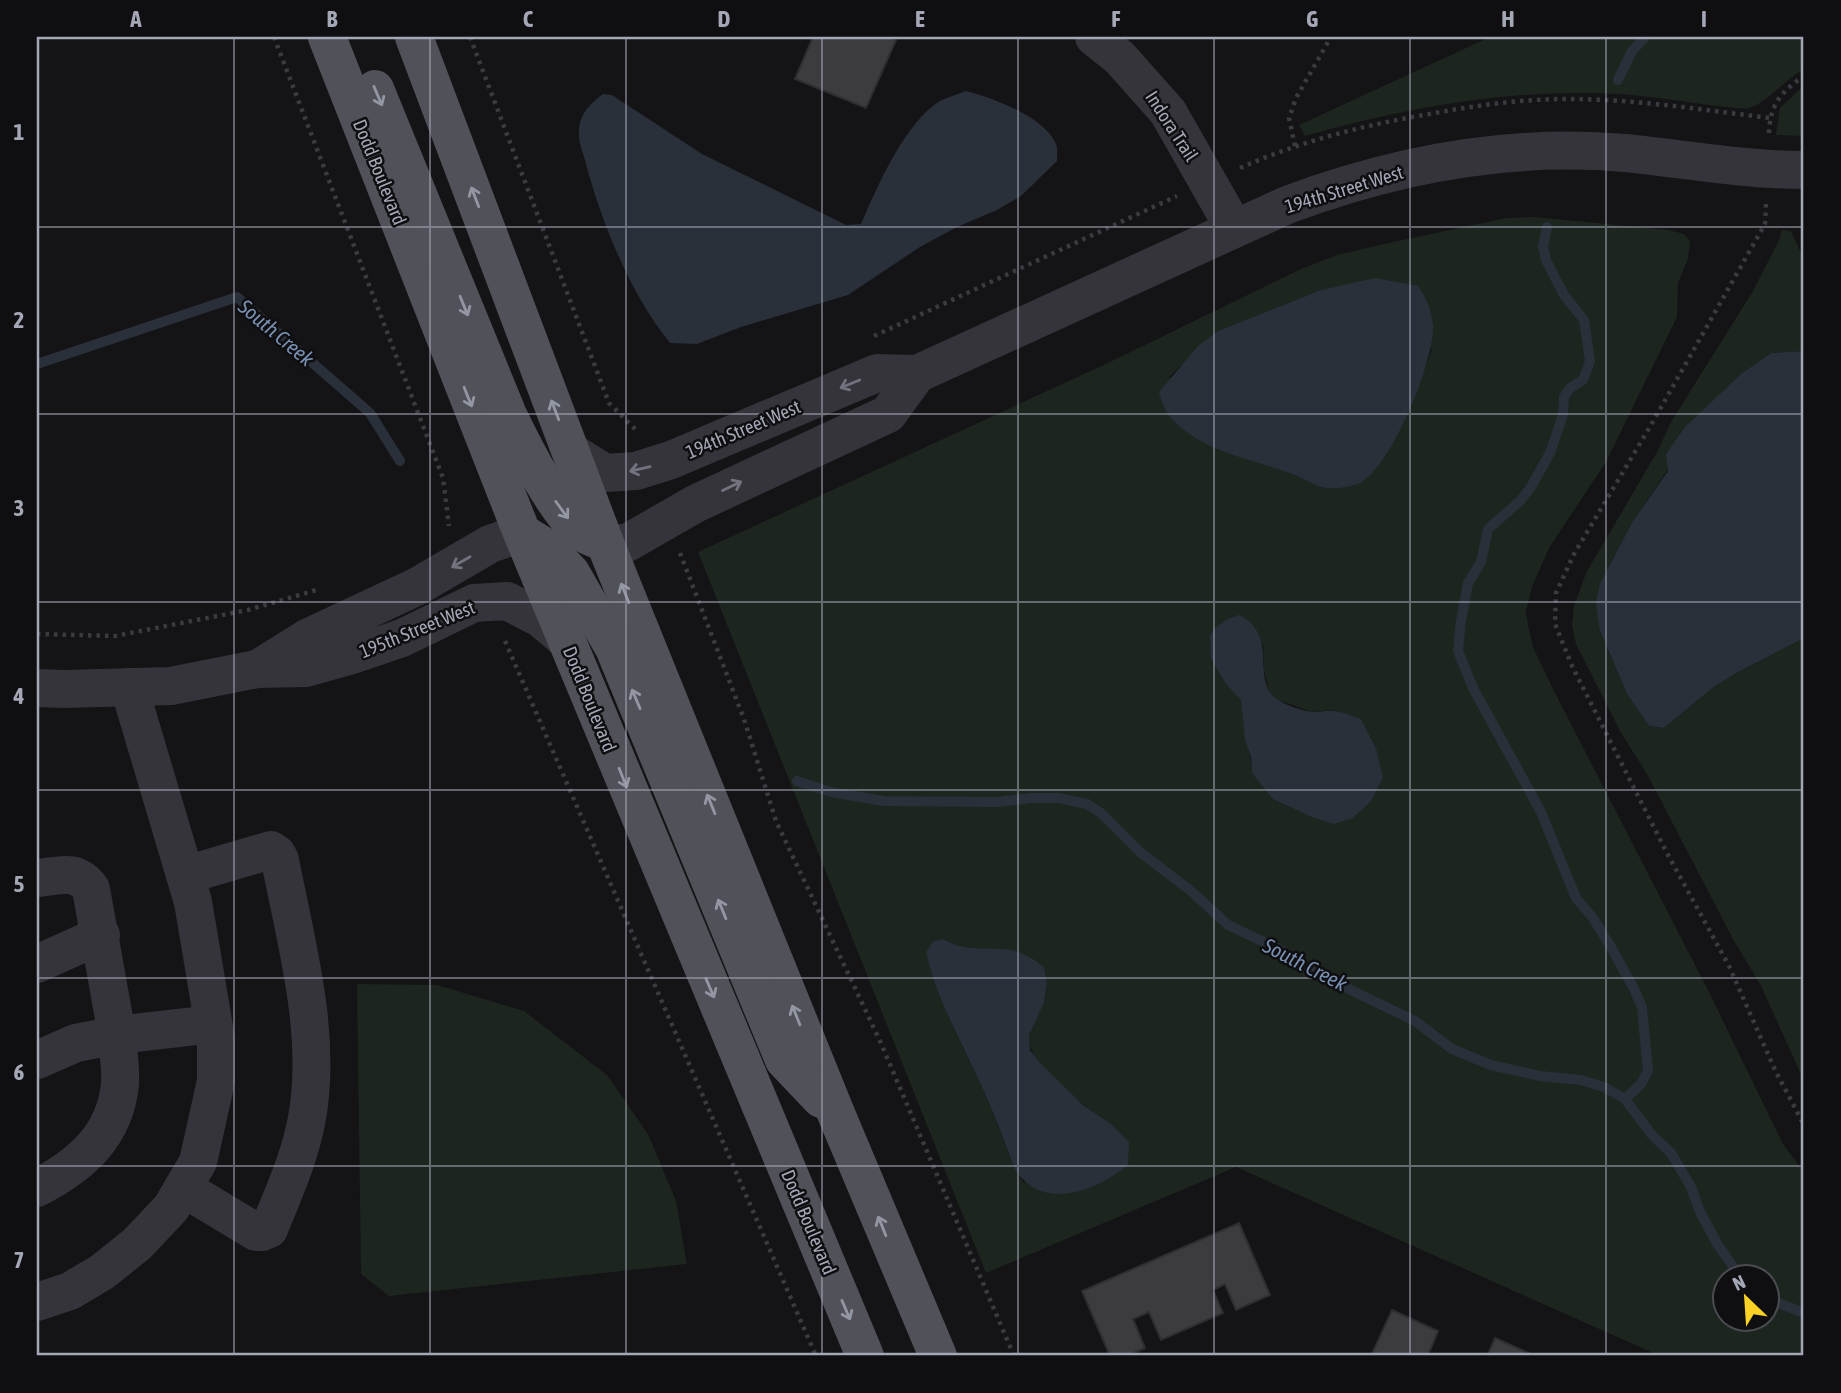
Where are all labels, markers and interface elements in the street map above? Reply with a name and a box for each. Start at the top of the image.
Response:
text: A [129,6,142,32]
text: B [327,6,338,32]
text: C [523,6,534,32]
text: D [718,6,731,32]
text: E [915,6,925,32]
text: F [1111,6,1121,32]
text: G [1306,6,1318,32]
text: H [1501,6,1515,32]
text: I [1701,6,1707,32]
one-way arrow [372,84,385,106]
street label: Indora Trail [1141,87,1203,165]
street label: Dodd Boulevard [349,116,411,228]
text: 1 [14,119,25,145]
street label: 194th Street West [1282,161,1406,217]
one-way arrow [468,187,480,209]
water label: South Creek [233,293,320,371]
one-way arrow [459,295,472,316]
text: 2 [14,307,24,333]
one-way arrow [840,378,862,391]
one-way arrow [463,385,476,407]
street label: 194th Street West [682,395,804,463]
one-way arrow [548,400,560,422]
one-way arrow [629,463,652,476]
one-way arrow [721,479,742,492]
text: 3 [14,495,24,521]
one-way arrow [555,500,570,519]
one-way arrow [451,556,472,569]
one-way arrow [618,583,631,605]
street label: 195th Street West [356,596,478,662]
street label: Dodd Boulevard [559,643,621,755]
text: 4 [13,683,25,709]
one-way arrow [629,689,642,710]
one-way arrow [617,766,630,788]
one-way arrow [703,794,716,816]
text: 5 [14,871,25,897]
one-way arrow [715,899,728,921]
water label: South Creek [1259,932,1352,996]
one-way arrow [705,976,718,998]
one-way arrow [789,1005,802,1027]
text: 6 [14,1059,25,1085]
street label: Dodd Boulevard [777,1166,841,1278]
one-way arrow [875,1215,888,1237]
text: 7 [14,1247,24,1273]
north arrow [1712,1264,1782,1334]
text: N [1729,1270,1749,1295]
one-way arrow [840,1299,853,1320]

